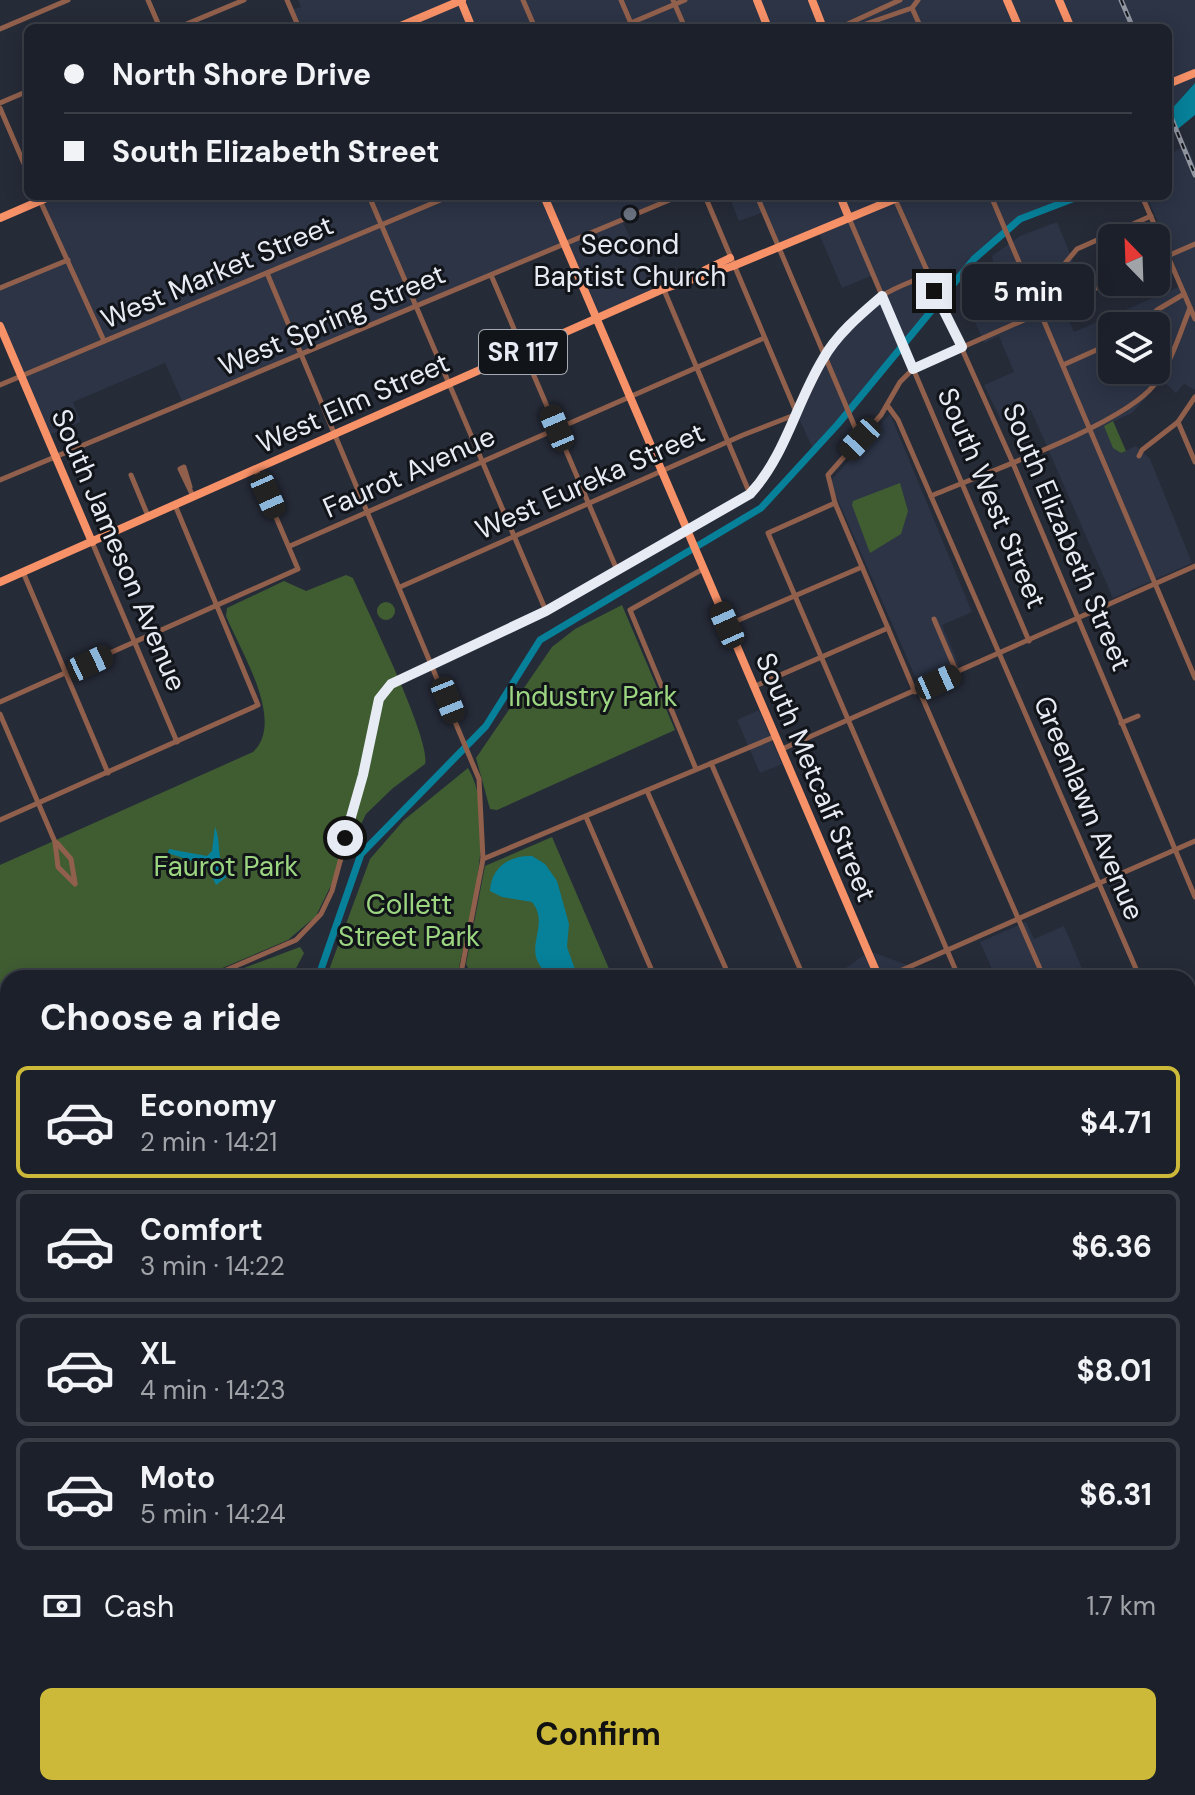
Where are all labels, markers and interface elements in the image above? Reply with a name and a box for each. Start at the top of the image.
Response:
text: North Shore Drive [112,55,371,94]
text: South Elizabeth Street [112,132,440,171]
marker: Second Baptist Church [621,205,639,223]
street label: West Market Street [95,206,339,338]
north arrow [1098,224,1170,296]
map controls [1098,224,1170,384]
place label: Second Baptist Church [534,226,726,295]
street label: West Spring Street [213,256,451,384]
callout: 5 min [962,263,1094,319]
route end [916,273,952,309]
text: 5 min [993,275,1063,309]
button: layers [1098,312,1170,384]
road number: SR 117 [479,330,567,374]
street label: West Elm Street [251,344,455,462]
street label: South West Street [929,382,1055,614]
street label: South Elizabeth Street [994,398,1140,676]
car [537,401,577,455]
street label: South Jameson Avenue [43,403,195,697]
car [835,413,885,465]
street label: West Eureka Street [470,414,710,548]
street label: Faurot Avenue [317,418,501,526]
car [247,468,289,522]
car [706,598,748,652]
car [63,642,117,684]
street label: South Metcalf Street [747,647,885,907]
car [911,661,965,703]
car [428,673,468,727]
park label: Industry Park [508,678,678,715]
street label: Greenlawn Avenue [1025,690,1153,926]
route start [327,820,363,856]
park label: Faurot Park [154,848,298,885]
park label: Collett Street Park [338,886,480,955]
text: Choose a ride [40,994,281,1041]
icon: car [44,1086,116,1158]
text: Economy [140,1086,277,1125]
text: $4.71 [1080,1103,1152,1142]
text: 2 min · 14:21 [140,1125,277,1159]
icon: car [44,1210,116,1282]
text: Comfort [140,1210,263,1249]
text: $6.36 [1071,1227,1152,1266]
text: 3 min · 14:22 [140,1249,285,1283]
icon: car [44,1334,116,1406]
text: XL [140,1334,177,1373]
text: $8.01 [1076,1351,1152,1390]
text: 4 min · 14:23 [140,1373,286,1407]
icon: car [44,1458,116,1530]
text: Moto [140,1458,215,1497]
text: $6.31 [1080,1475,1152,1514]
text: 5 min · 14:24 [140,1497,286,1531]
icon: cash [40,1584,84,1628]
text: Cash [104,1587,174,1626]
text: 1.7 km [1086,1589,1156,1623]
button: Confirm [40,1688,1156,1780]

